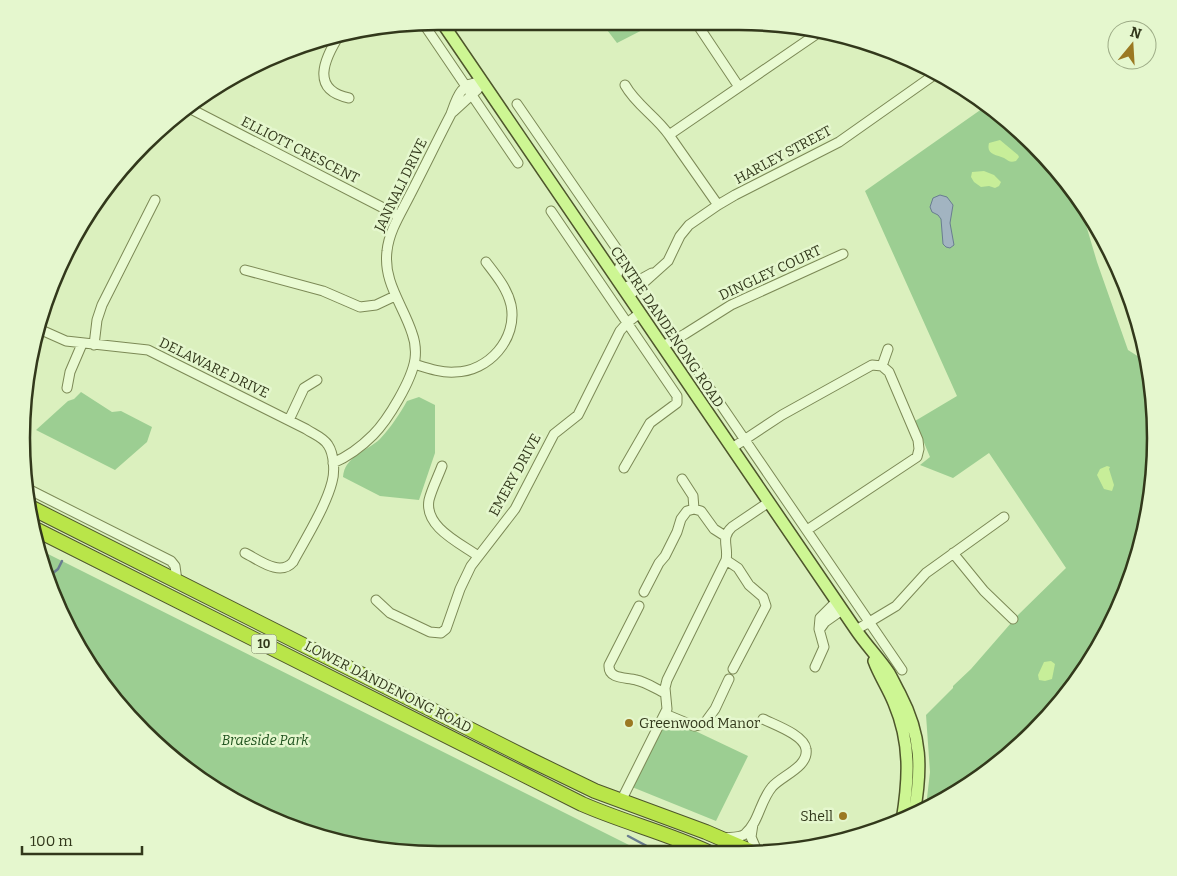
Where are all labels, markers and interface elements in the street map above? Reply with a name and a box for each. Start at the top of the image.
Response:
north arrow [1107,20,1157,70]
text: N [1128,23,1144,43]
street label: ELLIOTT CRESCENT [238,113,362,187]
street label: HARLEY STREET [732,122,834,188]
street label: JANNALI DRIVE [371,135,431,235]
street label: DINGLEY COURT [716,242,824,304]
street label: CENTRE DANDENONG ROAD [607,243,727,411]
street label: DELAWARE DRIVE [156,334,272,402]
street label: EMERY DRIVE [485,431,545,519]
road number: 10 [252,634,276,654]
street label: LOWER DANDENONG ROAD [302,637,474,737]
place label: Greenwood Manor [639,715,760,732]
marker: Greenwood Manor [623,717,635,729]
park label: Braeside Park [221,732,309,749]
place label: Shell [800,808,833,825]
marker: Shell [837,810,849,822]
scale bar [22,824,142,856]
text: 100 m [30,832,73,850]

